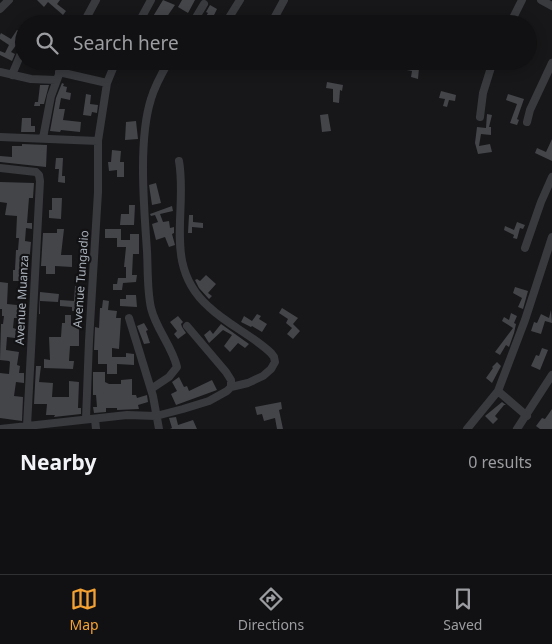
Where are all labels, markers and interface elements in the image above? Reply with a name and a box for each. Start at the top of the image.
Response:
search box [15,15,537,70]
icon: search [33,29,61,57]
text: Search here [73,30,179,56]
street label: Avenue Tungadio [69,229,92,328]
street label: Avenue Muanza [11,255,32,345]
text: Nearby [20,448,96,476]
text: 0 results [468,451,532,473]
tab: Map [70,585,99,634]
tab: Directions [238,585,304,634]
tab: Saved [443,585,482,634]

